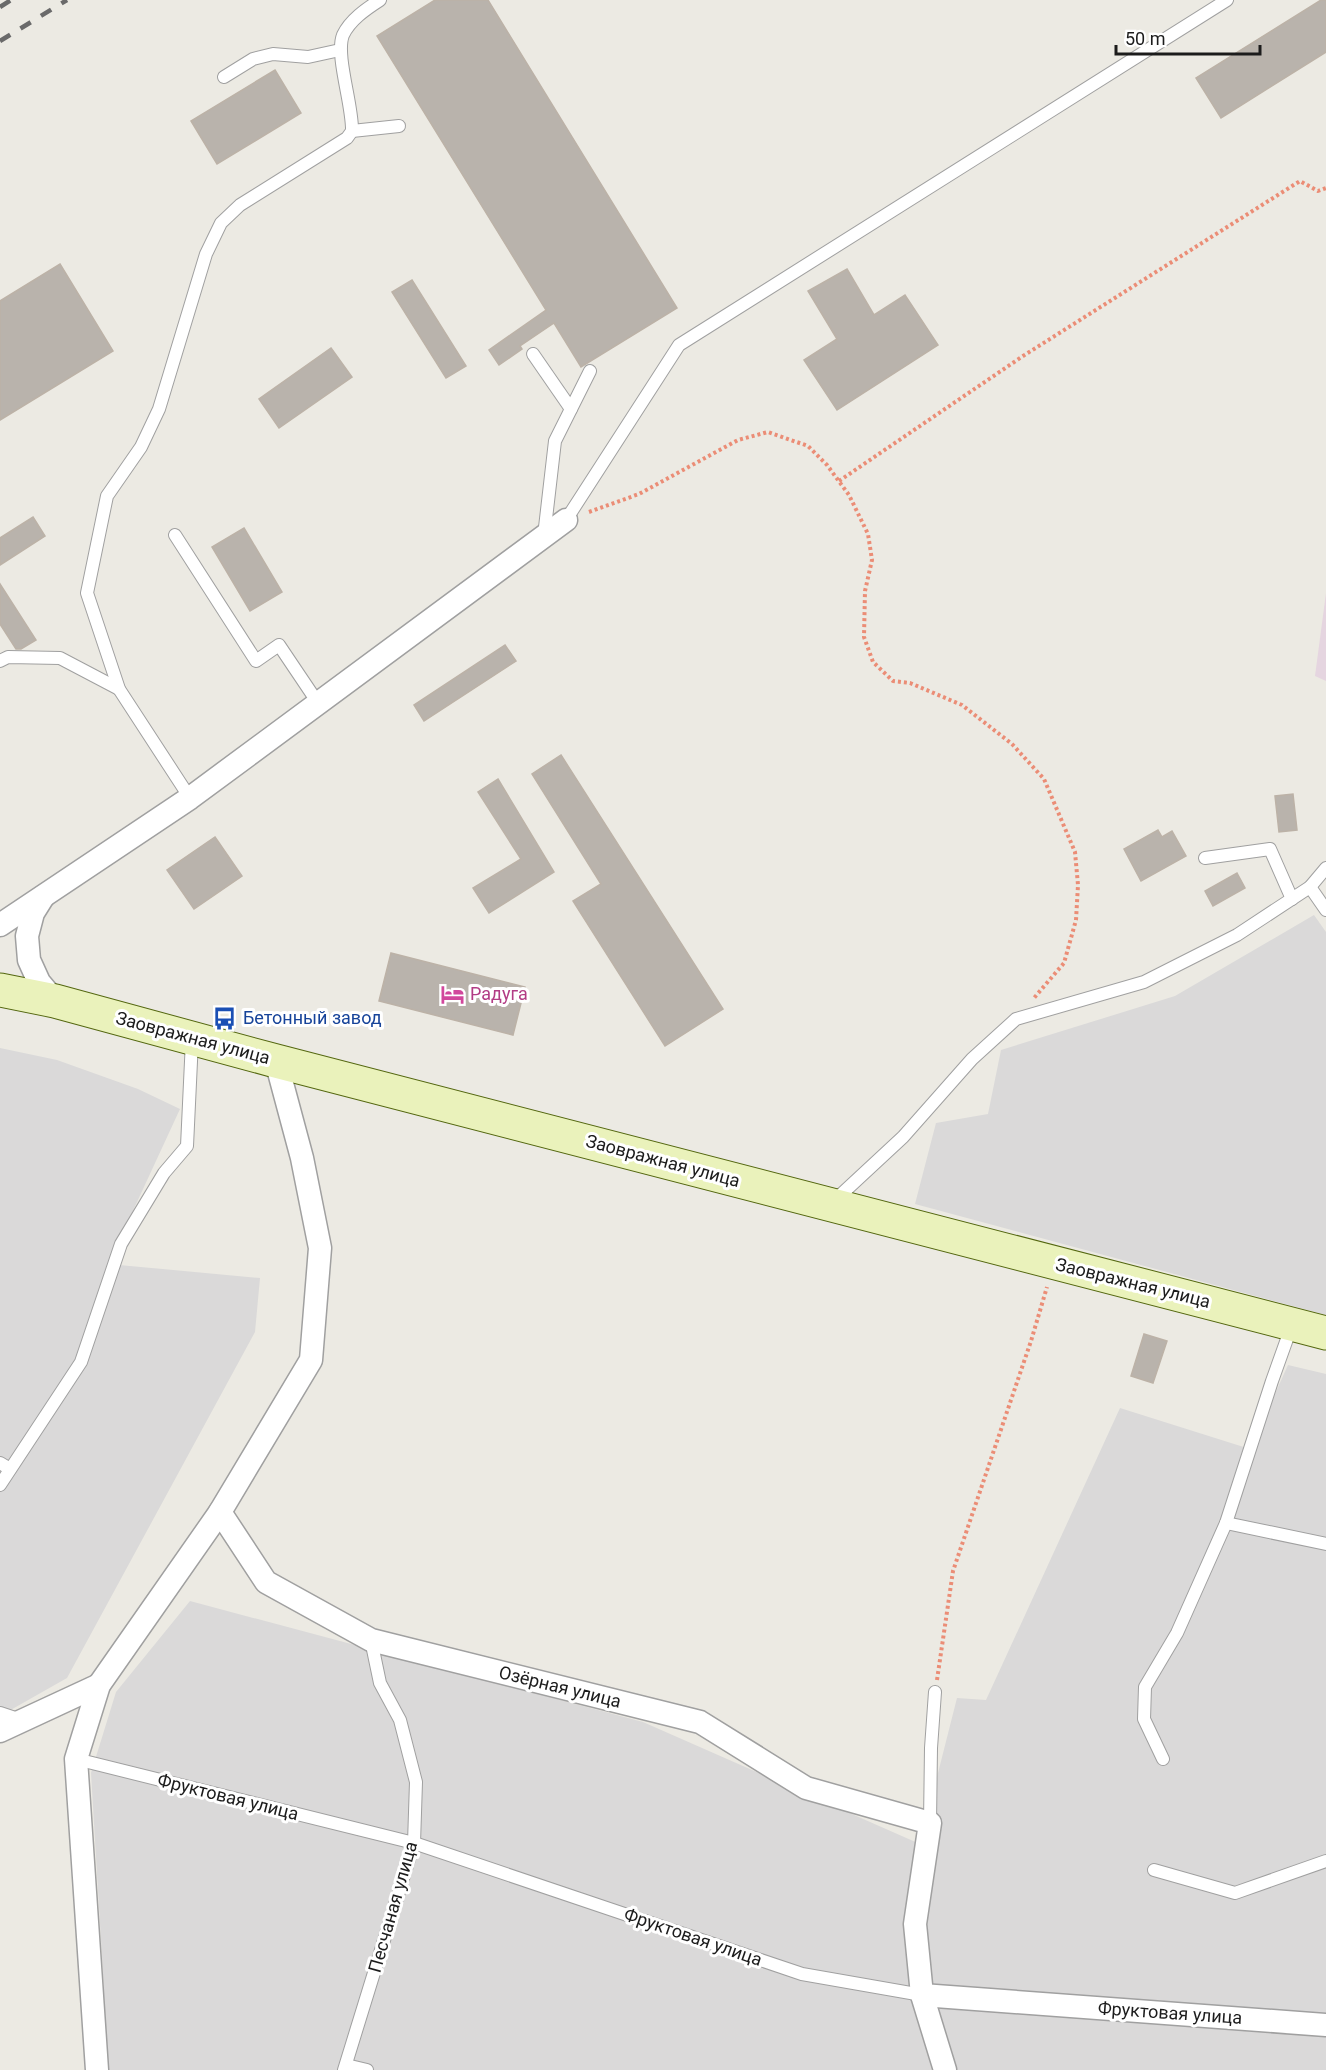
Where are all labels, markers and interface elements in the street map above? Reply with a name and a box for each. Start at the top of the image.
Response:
scale bar [1116,18,1260,56]
text: 50 m [1125,28,1165,49]
hotel icon: Радуга [439,981,465,1007]
place label: Радуга [470,983,528,1004]
bus stop icon: Бетонный завод [212,1005,238,1031]
street label: Заовражная улица [114,1007,272,1068]
place label: Бетонный завод [243,1007,382,1028]
street label: Заовражная улица [584,1130,742,1191]
street label: Заовражная улица [1054,1253,1213,1312]
street label: Озёрная улица [497,1661,623,1712]
street label: Фруктовая улица [155,1769,301,1824]
street label: Песчаная улица [364,1839,421,1975]
street label: Фруктовая улица [621,1903,765,1970]
street label: Фруктовая улица [1097,1997,1243,2028]

